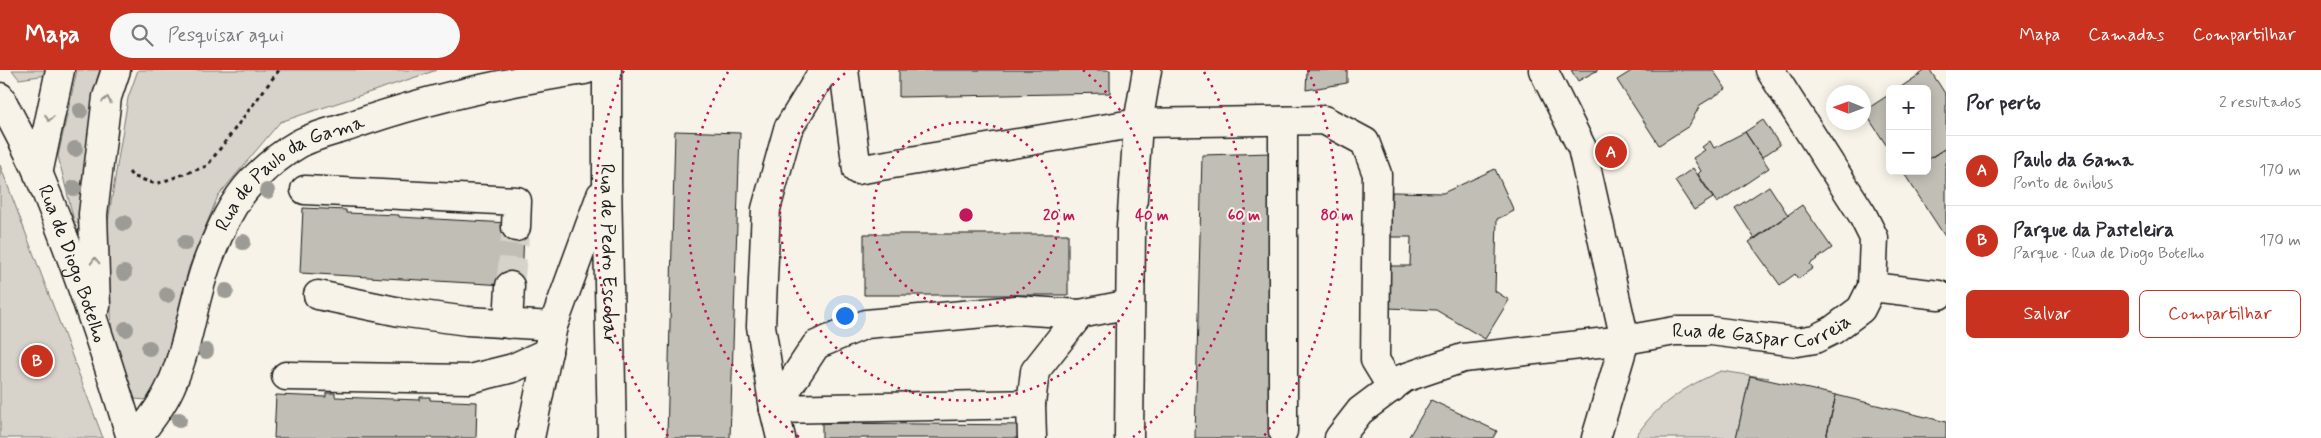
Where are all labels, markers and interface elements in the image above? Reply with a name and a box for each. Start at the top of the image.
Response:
search box [110,13,460,58]
text: Mapa [25,20,80,51]
icon: search [128,21,156,49]
text: Pesquisar aqui [168,23,284,48]
text: Mapa [2019,23,2060,47]
text: Camadas [2088,23,2164,47]
text: Compartilhar [2192,23,2296,47]
north arrow [1826,85,1871,130]
map controls [1886,85,1931,175]
button: + [1886,85,1931,130]
text: Por perto [1966,89,2041,117]
text: 2 resultados [2219,92,2301,113]
one-way arrow [102,95,112,104]
street label: Rua de Paulo da Gama [209,108,369,236]
one-way arrow [45,113,55,122]
button: − [1886,130,1931,175]
pin: A [1595,133,1627,171]
text: Paulo da Gama [2013,148,2133,173]
text: A [1977,160,1987,181]
text: 170 m [2259,160,2301,181]
street label: Rua de Pedro Escobar [594,164,624,345]
text: Ponto de ônibus [2013,173,2113,194]
street label: Rua de Diogo Botelho [31,181,114,346]
centre of rings [957,206,975,224]
text: 20 m [1043,206,1075,226]
text: 40 m [1135,206,1169,226]
text: 60 m [1228,206,1260,226]
text: 80 m [1320,206,1354,226]
text: Parque da Pasteleira [2013,218,2174,243]
text: B [1977,230,1987,251]
text: 170 m [2259,230,2301,251]
text: Parque · Rua de Diogo Botelho [2013,243,2204,264]
one-way arrow [89,257,100,265]
button: Salvar [1966,290,2129,338]
button: Compartilhar [2139,290,2301,338]
your location [832,303,858,329]
street label: Rua de Gaspar Correia [1672,308,1856,356]
pin: B [21,342,53,380]

